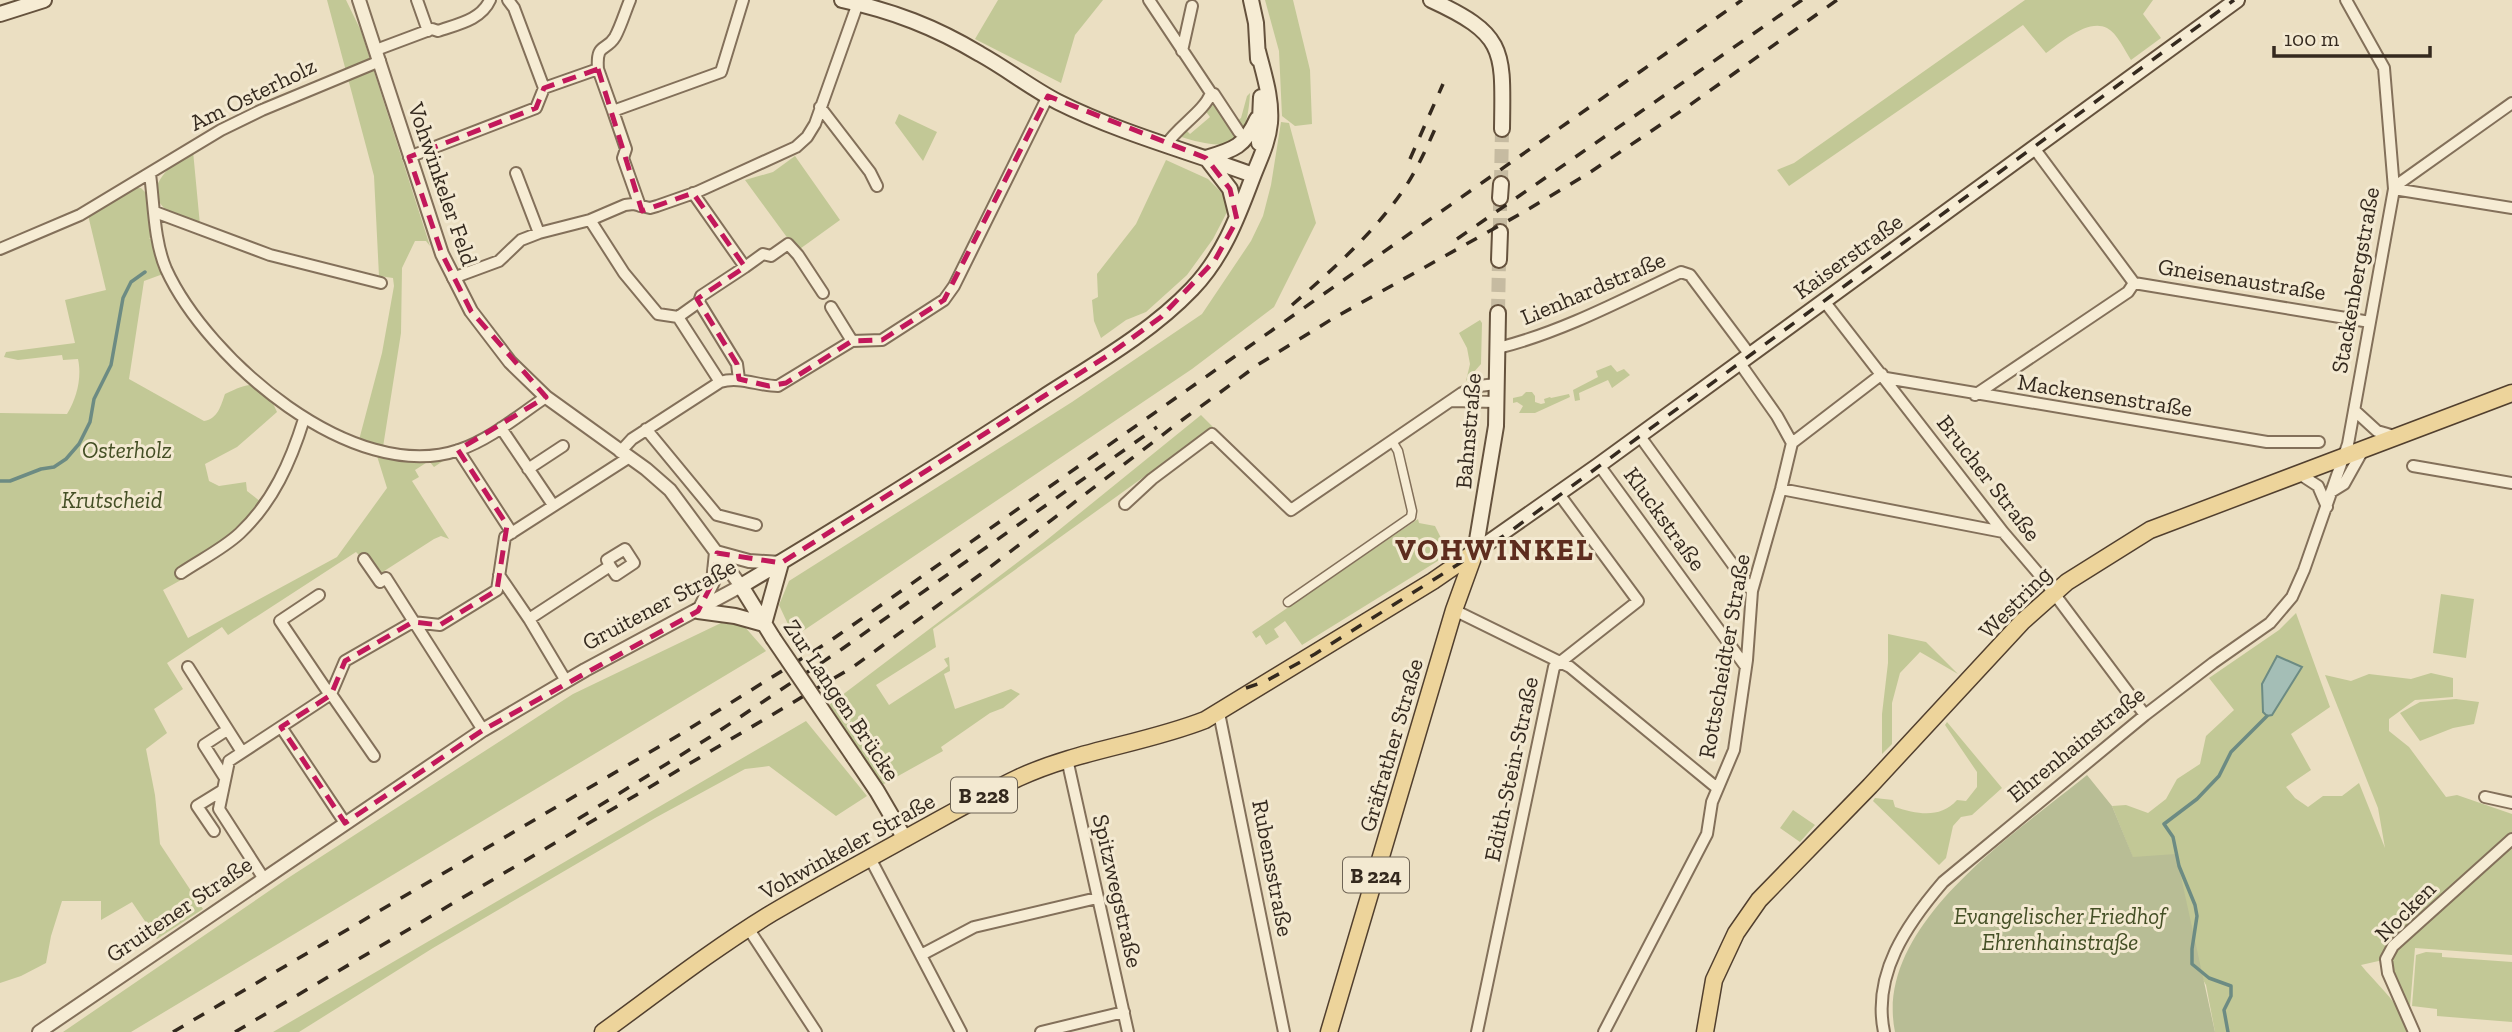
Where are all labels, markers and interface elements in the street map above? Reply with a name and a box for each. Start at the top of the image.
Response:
scale bar [2274,14,2430,58]
text: 100 m [2284,26,2339,51]
street label: Am Osterholz [185,51,321,137]
street label: Vohwinkeler Feld [402,98,484,270]
street label: Stackenbergstraße [2325,185,2385,375]
street label: Kaiserstraße [1788,207,1908,305]
street label: Lienhardstraße [1516,245,1670,331]
street label: Gneisenaustraße [2156,252,2328,306]
street label: Mackensenstraße [2016,367,2194,423]
street label: Bahnstraße [1449,372,1487,490]
street label: Brucher Straße [1931,409,2047,547]
park label: Osterholz [82,436,172,464]
street label: Kluckstraße [1618,462,1712,576]
park label: Krutscheid [62,486,163,514]
district label: VOHWINKEL [1395,532,1595,568]
street label: Rottscheidter Straße [1692,551,1756,761]
street label: Gruitener Straße [577,552,741,656]
street label: Westring [1973,559,2058,644]
street label: Zur Langen Brücke [778,614,906,786]
street label: Gräfrather Straße [1353,655,1429,835]
street label: Edith-Stein-Straße [1478,674,1544,864]
street label: Ehrenhainstraße [2002,680,2150,808]
road number: B 228 [951,778,1017,812]
street label: Vohwinkeler Straße [754,786,940,906]
street label: Rubensstraße [1246,797,1300,939]
street label: Spitzwegstraße [1087,812,1149,970]
street label: Gruitener Straße [101,850,257,968]
road number: B 224 [1343,858,1409,892]
street label: Nocken [2369,875,2441,947]
park label: Evangelischer Friedhof Ehrenhainstraße [1954,902,2169,956]

